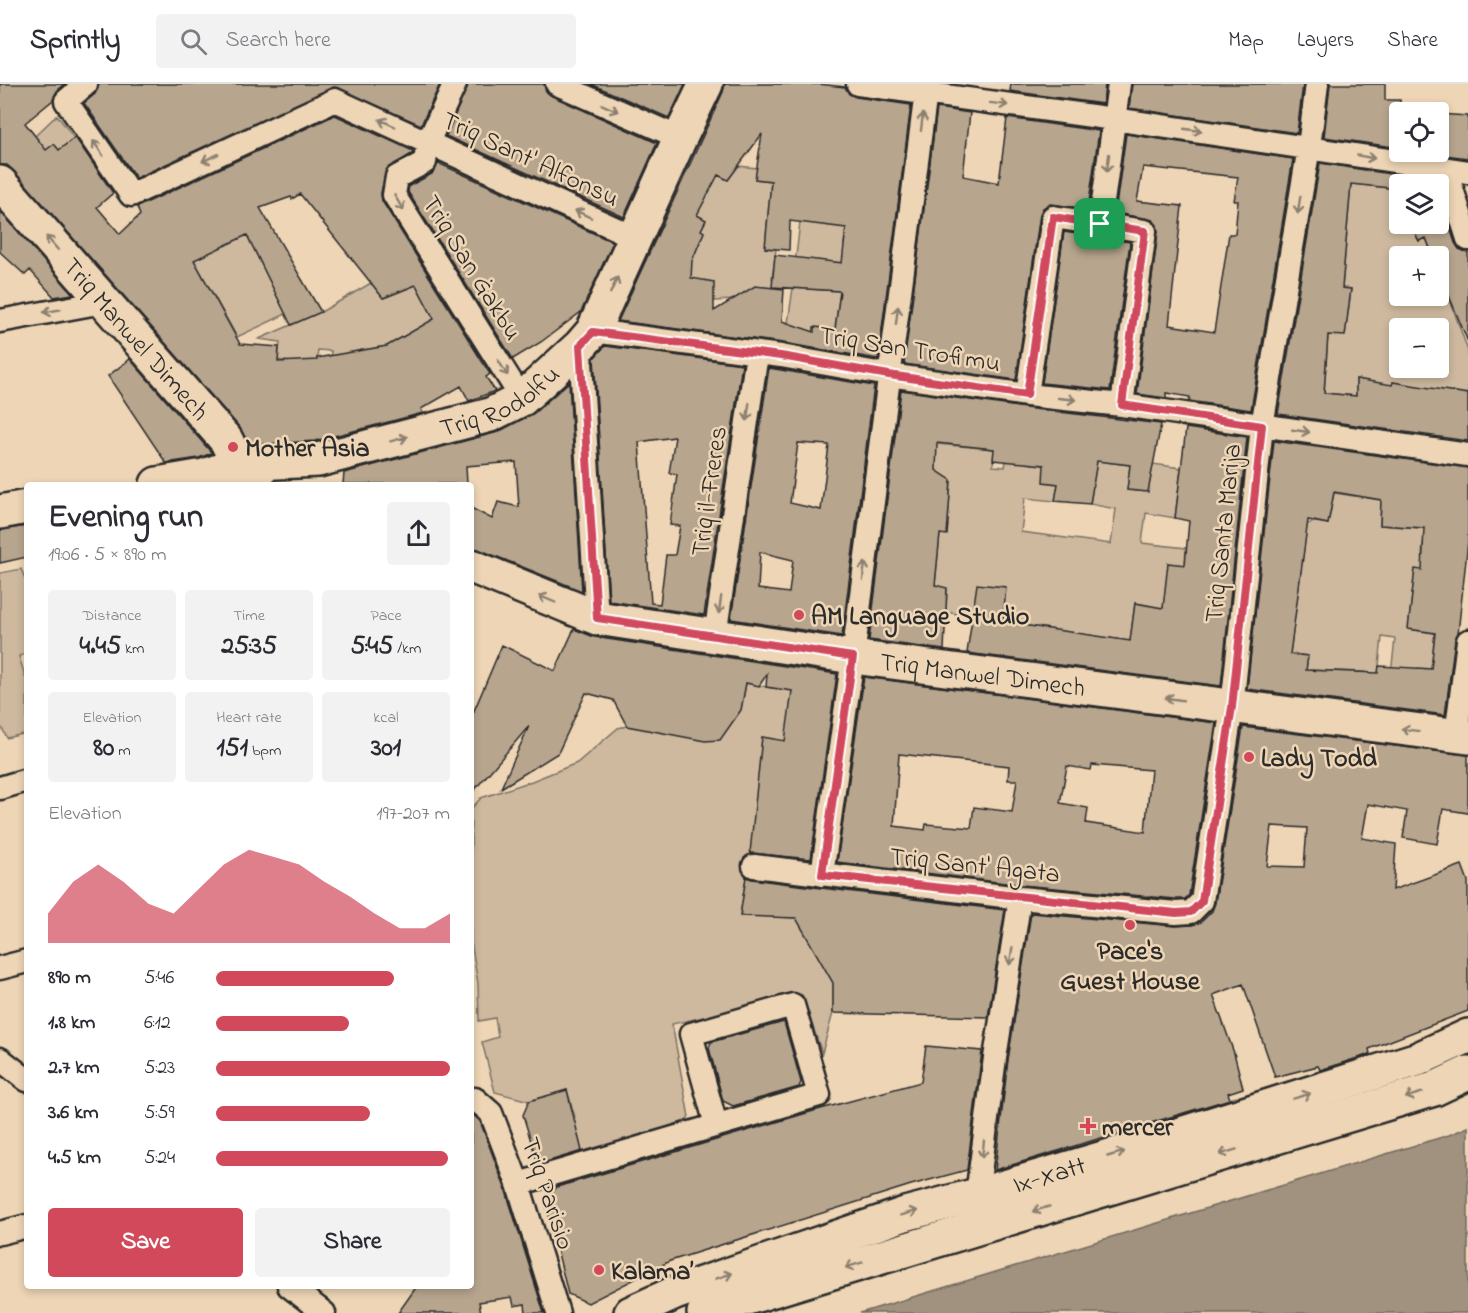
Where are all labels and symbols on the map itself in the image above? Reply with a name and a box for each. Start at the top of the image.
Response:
one-way arrow [989,99,1009,110]
one-way arrow [601,102,619,114]
street label: Triq Sant' Alfonsu [435,103,625,218]
one-way arrow [917,113,928,133]
one-way arrow [378,117,396,128]
one-way arrow [1182,125,1202,136]
one-way arrow [92,140,104,157]
one-way arrow [1356,151,1376,162]
one-way arrow [1103,152,1114,172]
one-way arrow [201,153,219,165]
street label: Triq San Ġakbu [411,188,530,349]
one-way arrow [394,194,406,211]
one-way arrow [1293,194,1304,214]
pin [1074,198,1125,249]
one-way arrow [575,207,593,219]
one-way arrow [45,236,59,251]
street label: Triq Manwel Dimech [52,250,217,431]
one-way arrow [609,277,621,295]
one-way arrow [42,306,62,317]
one-way arrow [891,306,902,326]
street label: Triq San Trofimu [816,318,1003,384]
street label: Triq Rodolfu [436,357,570,449]
one-way arrow [497,359,509,376]
one-way arrow [1056,394,1076,405]
one-way arrow [743,401,754,421]
street label: Triq il-Freres [683,424,739,559]
one-way arrow [1291,426,1311,437]
place label: Mother Asia [245,431,370,469]
one-way arrow [389,433,408,444]
marker: Mother Asia [226,440,240,454]
street label: Triq Santa Marija [1197,442,1253,625]
one-way arrow [858,562,869,582]
one-way arrow [539,592,557,604]
one-way arrow [714,594,725,614]
place label: AM Language Studio [811,599,1029,638]
marker: AM Language Studio [792,608,806,622]
street label: Triq Manwel Dimech [877,645,1087,709]
one-way arrow [1165,694,1184,705]
one-way arrow [1401,724,1420,735]
place label: Lady Todd [1261,741,1377,779]
marker: Lady Todd [1242,750,1256,764]
street label: Triq Sant' Agata [888,839,1062,895]
marker: Pace's Guest House [1123,918,1137,932]
place label: Pace's Guest House [1060,934,1201,1002]
one-way arrow [1005,945,1016,965]
one-way arrow [1292,1090,1311,1101]
one-way arrow [1405,1090,1424,1101]
place label: mercer [1102,1110,1174,1148]
marker: mercer [1079,1117,1097,1135]
street label: Triq Parisio [509,1133,583,1255]
one-way arrow [977,1138,988,1158]
one-way arrow [1219,1147,1238,1158]
street label: Ix-Xatt [1009,1148,1091,1205]
one-way arrow [1106,1148,1125,1159]
one-way arrow [1032,1204,1051,1215]
one-way arrow [899,1207,918,1218]
place label: Kalama’ [611,1254,693,1292]
one-way arrow [845,1260,864,1271]
marker: Kalama’ [592,1263,606,1277]
one-way arrow [714,1270,733,1281]

